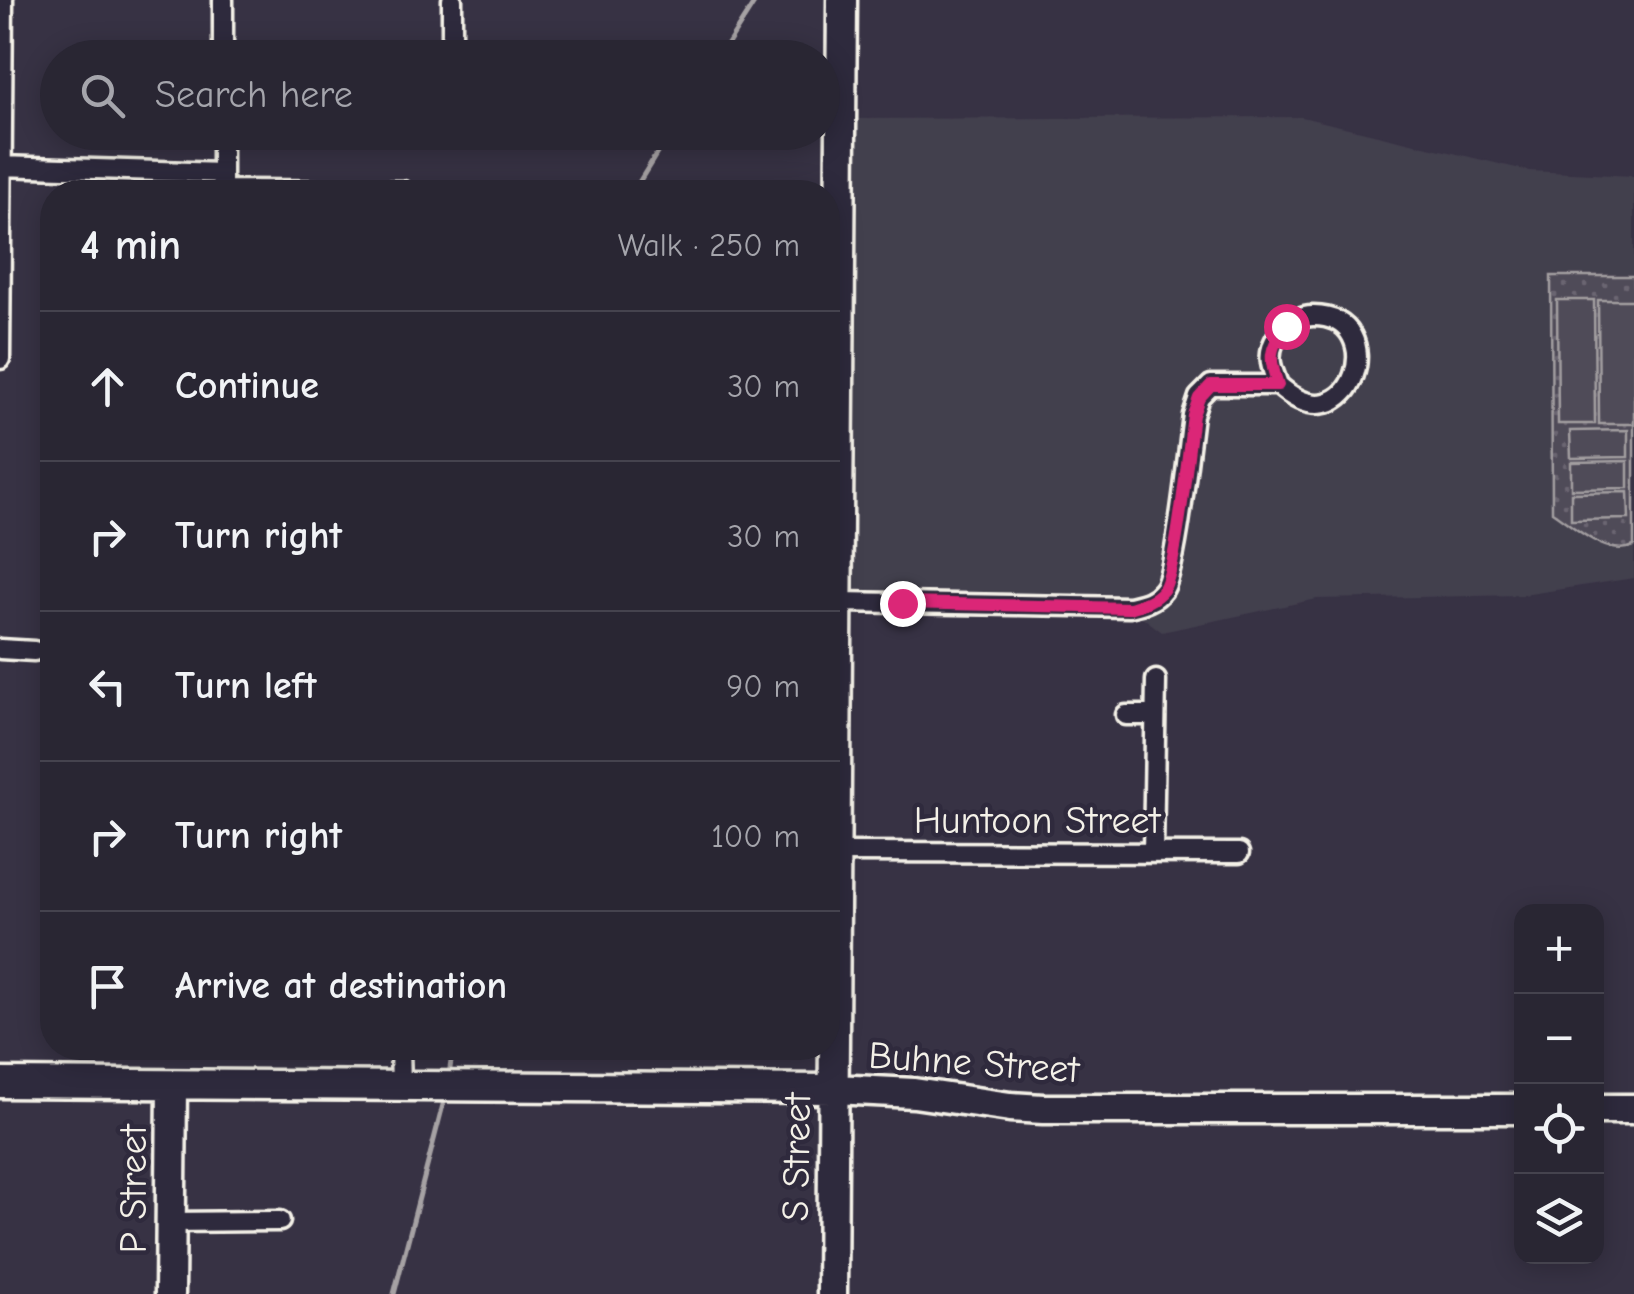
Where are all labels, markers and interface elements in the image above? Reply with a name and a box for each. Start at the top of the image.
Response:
search box [40,40,840,150]
icon: search [75,68,130,123]
text: Search here [155,73,353,117]
text: 4 min [80,221,181,270]
text: Walk · 250 m [618,227,800,264]
route start [1264,304,1310,350]
icon: ahead [80,359,135,414]
text: Continue [175,364,319,408]
text: 30 m [727,368,800,405]
icon: right [80,509,135,564]
text: Turn right [175,514,342,558]
text: 30 m [727,518,800,555]
route end [880,581,926,627]
icon: left [80,659,135,714]
text: Turn left [175,664,316,708]
text: 90 m [726,668,800,705]
street label: Huntoon Street [914,799,1161,843]
icon: right [80,809,135,864]
text: Turn right [175,814,342,858]
text: 100 m [711,818,800,855]
map controls [1514,904,1604,1264]
button: + [1514,904,1604,994]
icon: arrive [80,959,135,1014]
text: Arrive at destination [175,964,507,1008]
button: − [1514,994,1604,1084]
street label: Buhne Street [867,1034,1082,1092]
button: locate [1514,1084,1604,1174]
street label: S Street [774,1091,820,1222]
street label: P Street [112,1123,156,1254]
button: layers [1514,1174,1604,1264]

